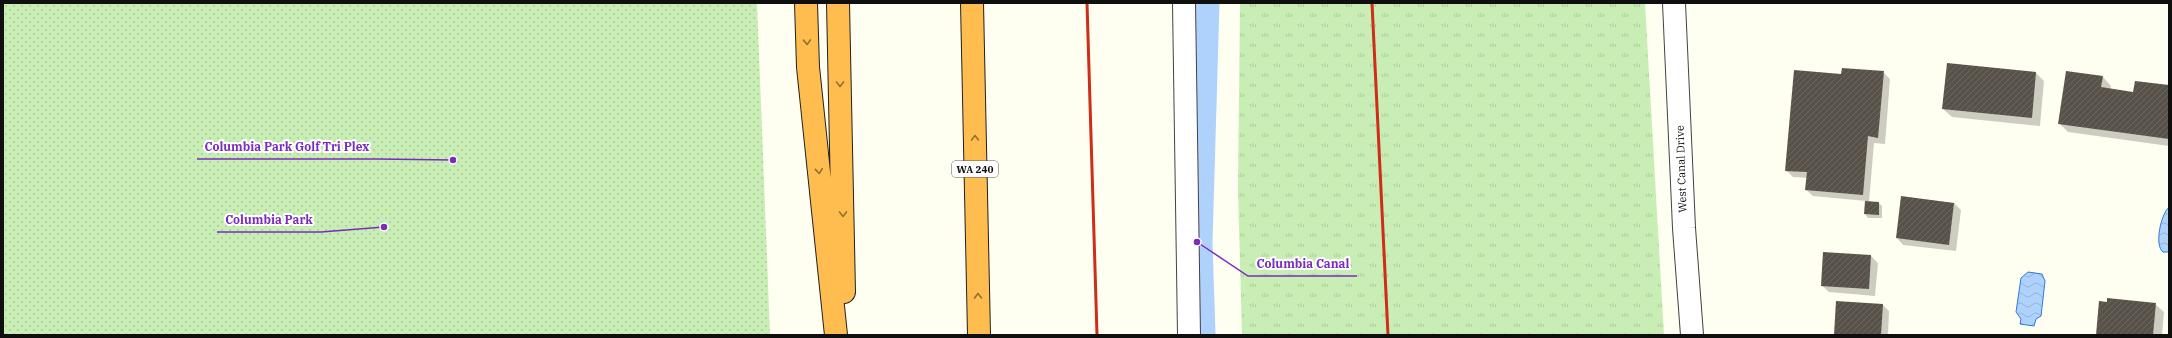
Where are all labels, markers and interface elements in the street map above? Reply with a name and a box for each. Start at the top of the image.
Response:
one-way arrow [803,39,811,45]
one-way arrow [836,81,844,87]
street label: West Canal Drive [1672,125,1690,213]
callout: Columbia Park Golf Tri Plex [197,135,378,159]
one-way arrow [971,135,979,141]
text: Columbia Park Golf Tri Plex [205,139,369,154]
road number: WA 240 [952,161,998,177]
one-way arrow [814,168,823,174]
callout: Columbia Park [217,208,321,232]
one-way arrow [838,211,847,217]
text: Columbia Park [225,212,313,227]
callout: Columbia Canal [1248,252,1357,276]
text: Columbia Canal [1257,256,1349,271]
one-way arrow [974,293,982,299]

